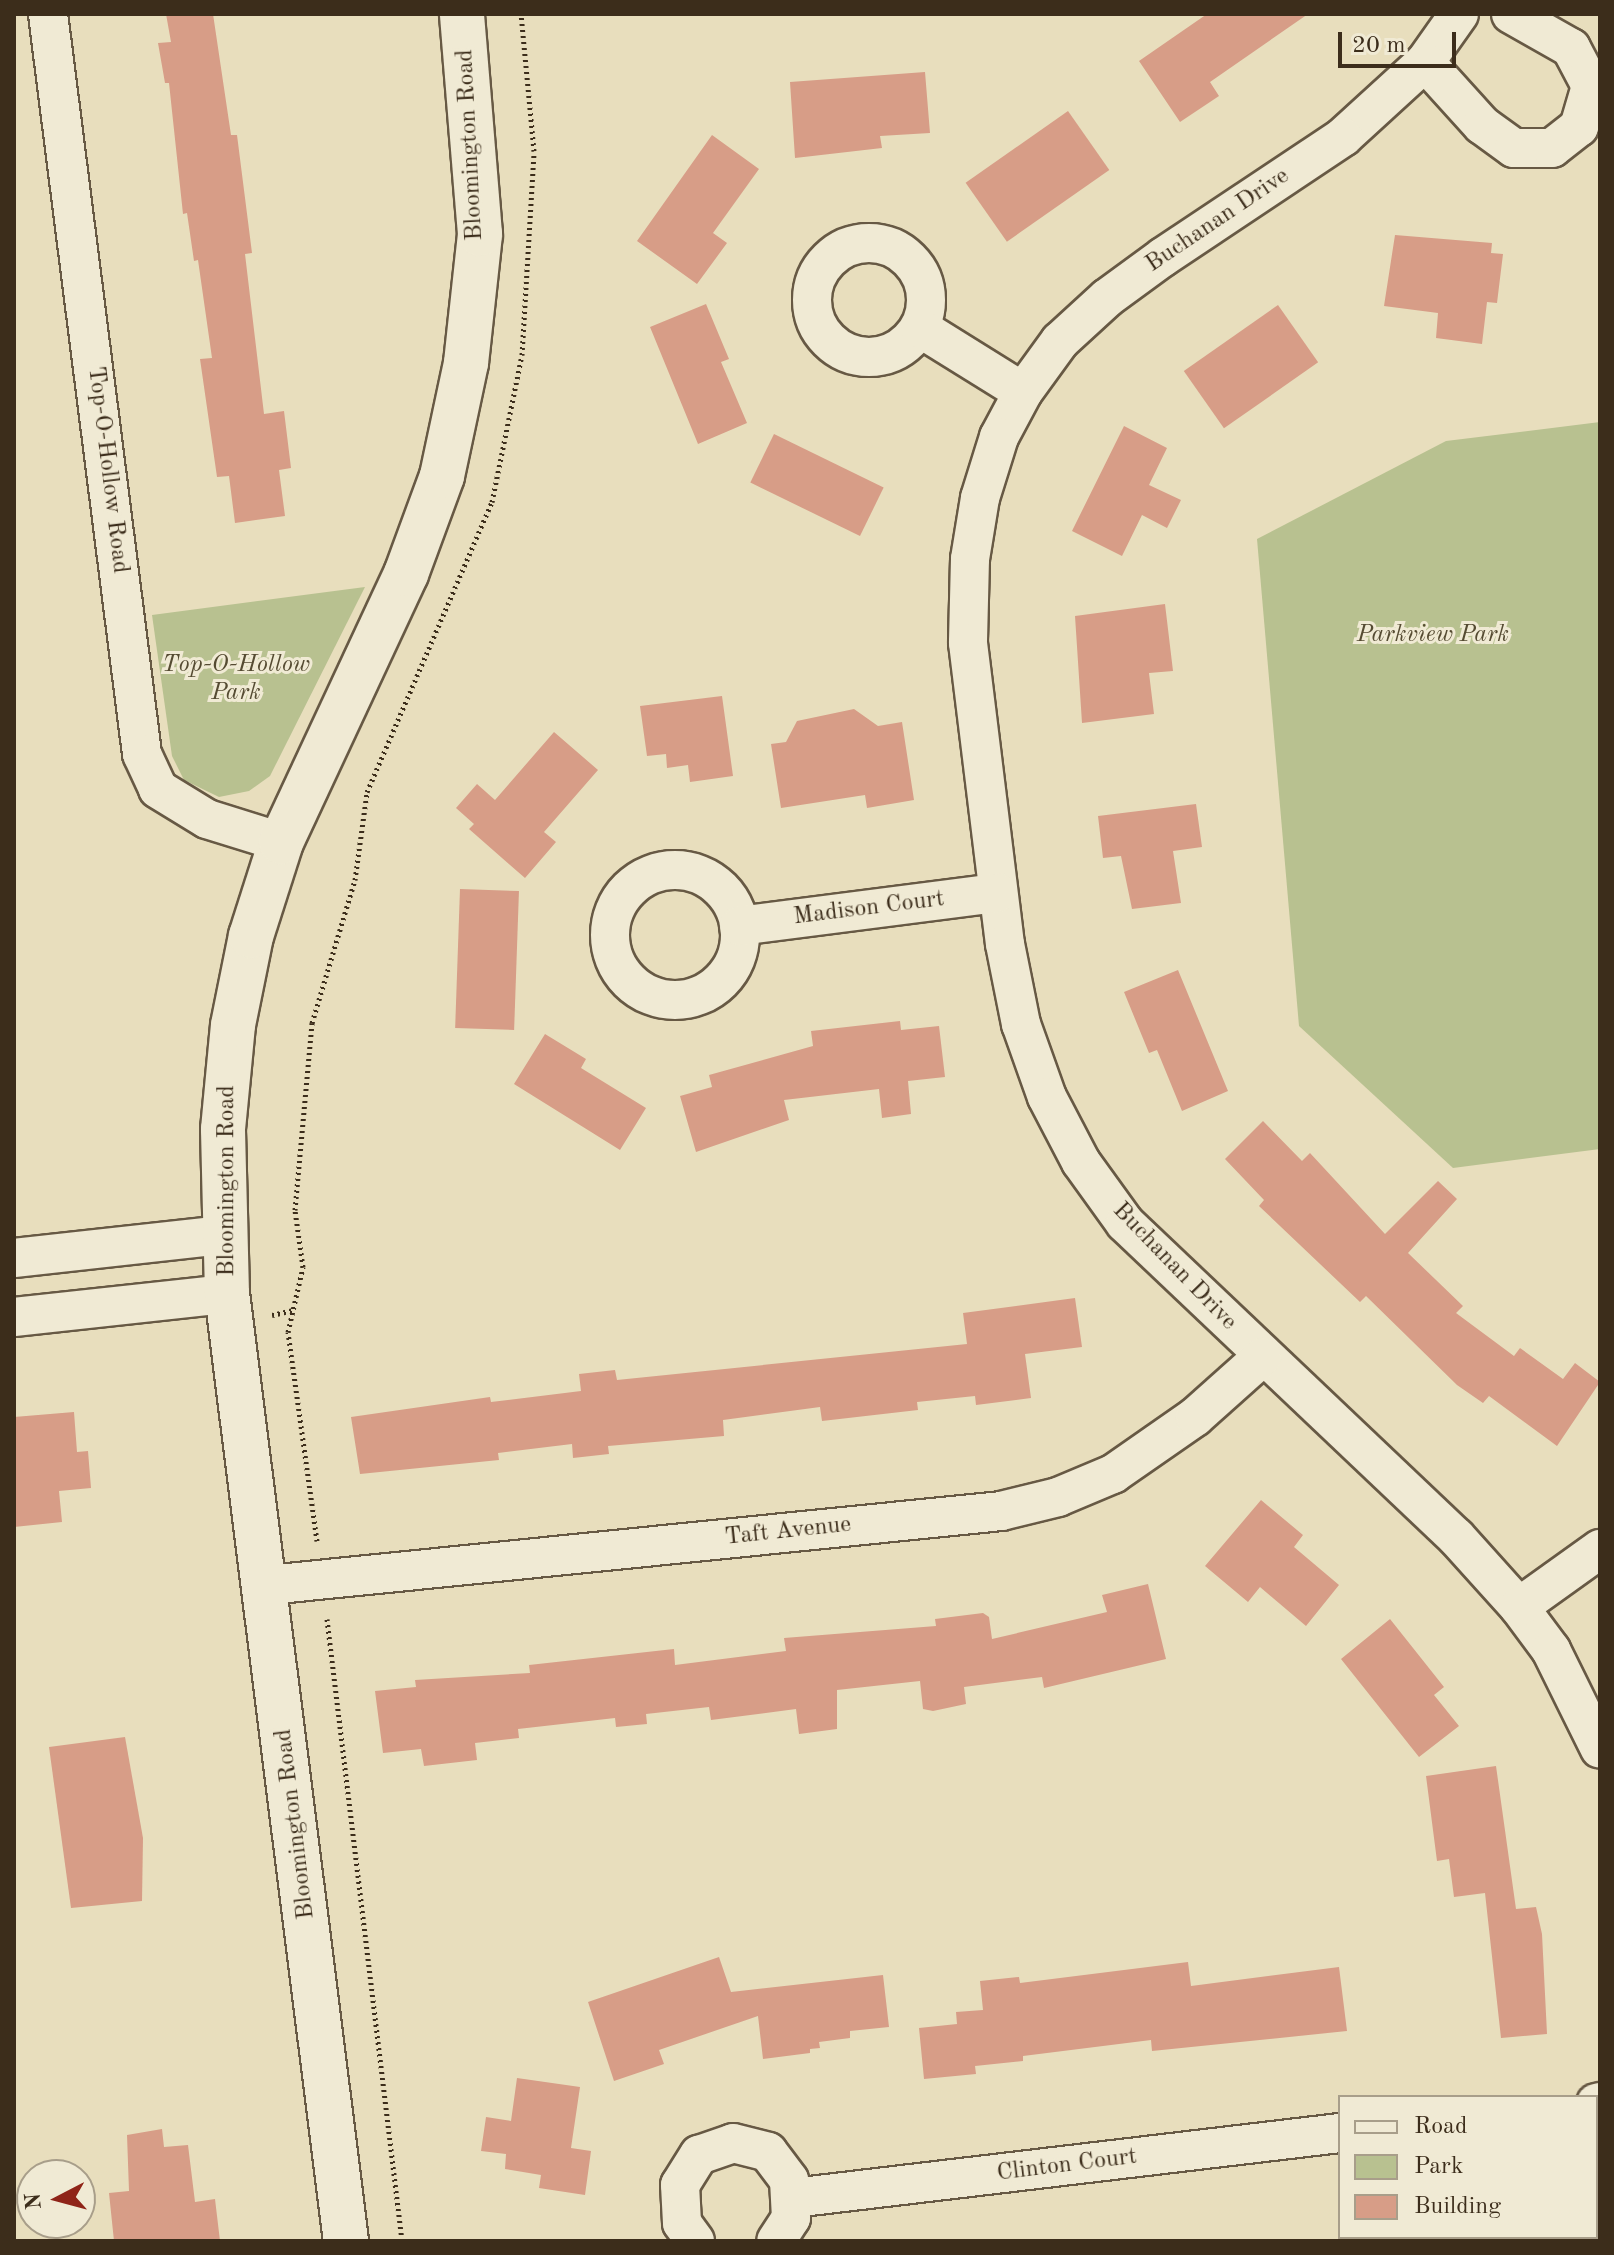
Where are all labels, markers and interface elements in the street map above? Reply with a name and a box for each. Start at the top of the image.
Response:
scale bar [1342,16,1460,66]
text: 20 m [1352,34,1406,58]
street label: Bloomington Road [452,48,490,242]
street label: Buchanan Drive [1141,162,1295,280]
street label: Top-O-Hollow Road [80,365,134,575]
park label: Parkview Park [1357,622,1509,650]
park label: Top-O-Hollow Park [162,652,310,708]
street label: Madison Court [792,885,946,933]
street label: Bloomington Road [214,1085,242,1277]
street label: Buchanan Drive [1106,1197,1242,1337]
street label: Taft Avenue [723,1511,853,1553]
street label: Bloomington Road [270,1727,322,1921]
legend [1338,2095,1598,2239]
text: Road [1414,2115,1467,2139]
street label: Clinton Court [995,2143,1139,2189]
text: Park [1414,2155,1463,2179]
north arrow [16,2159,96,2239]
text: N [22,2192,46,2211]
text: Building [1414,2195,1501,2219]

